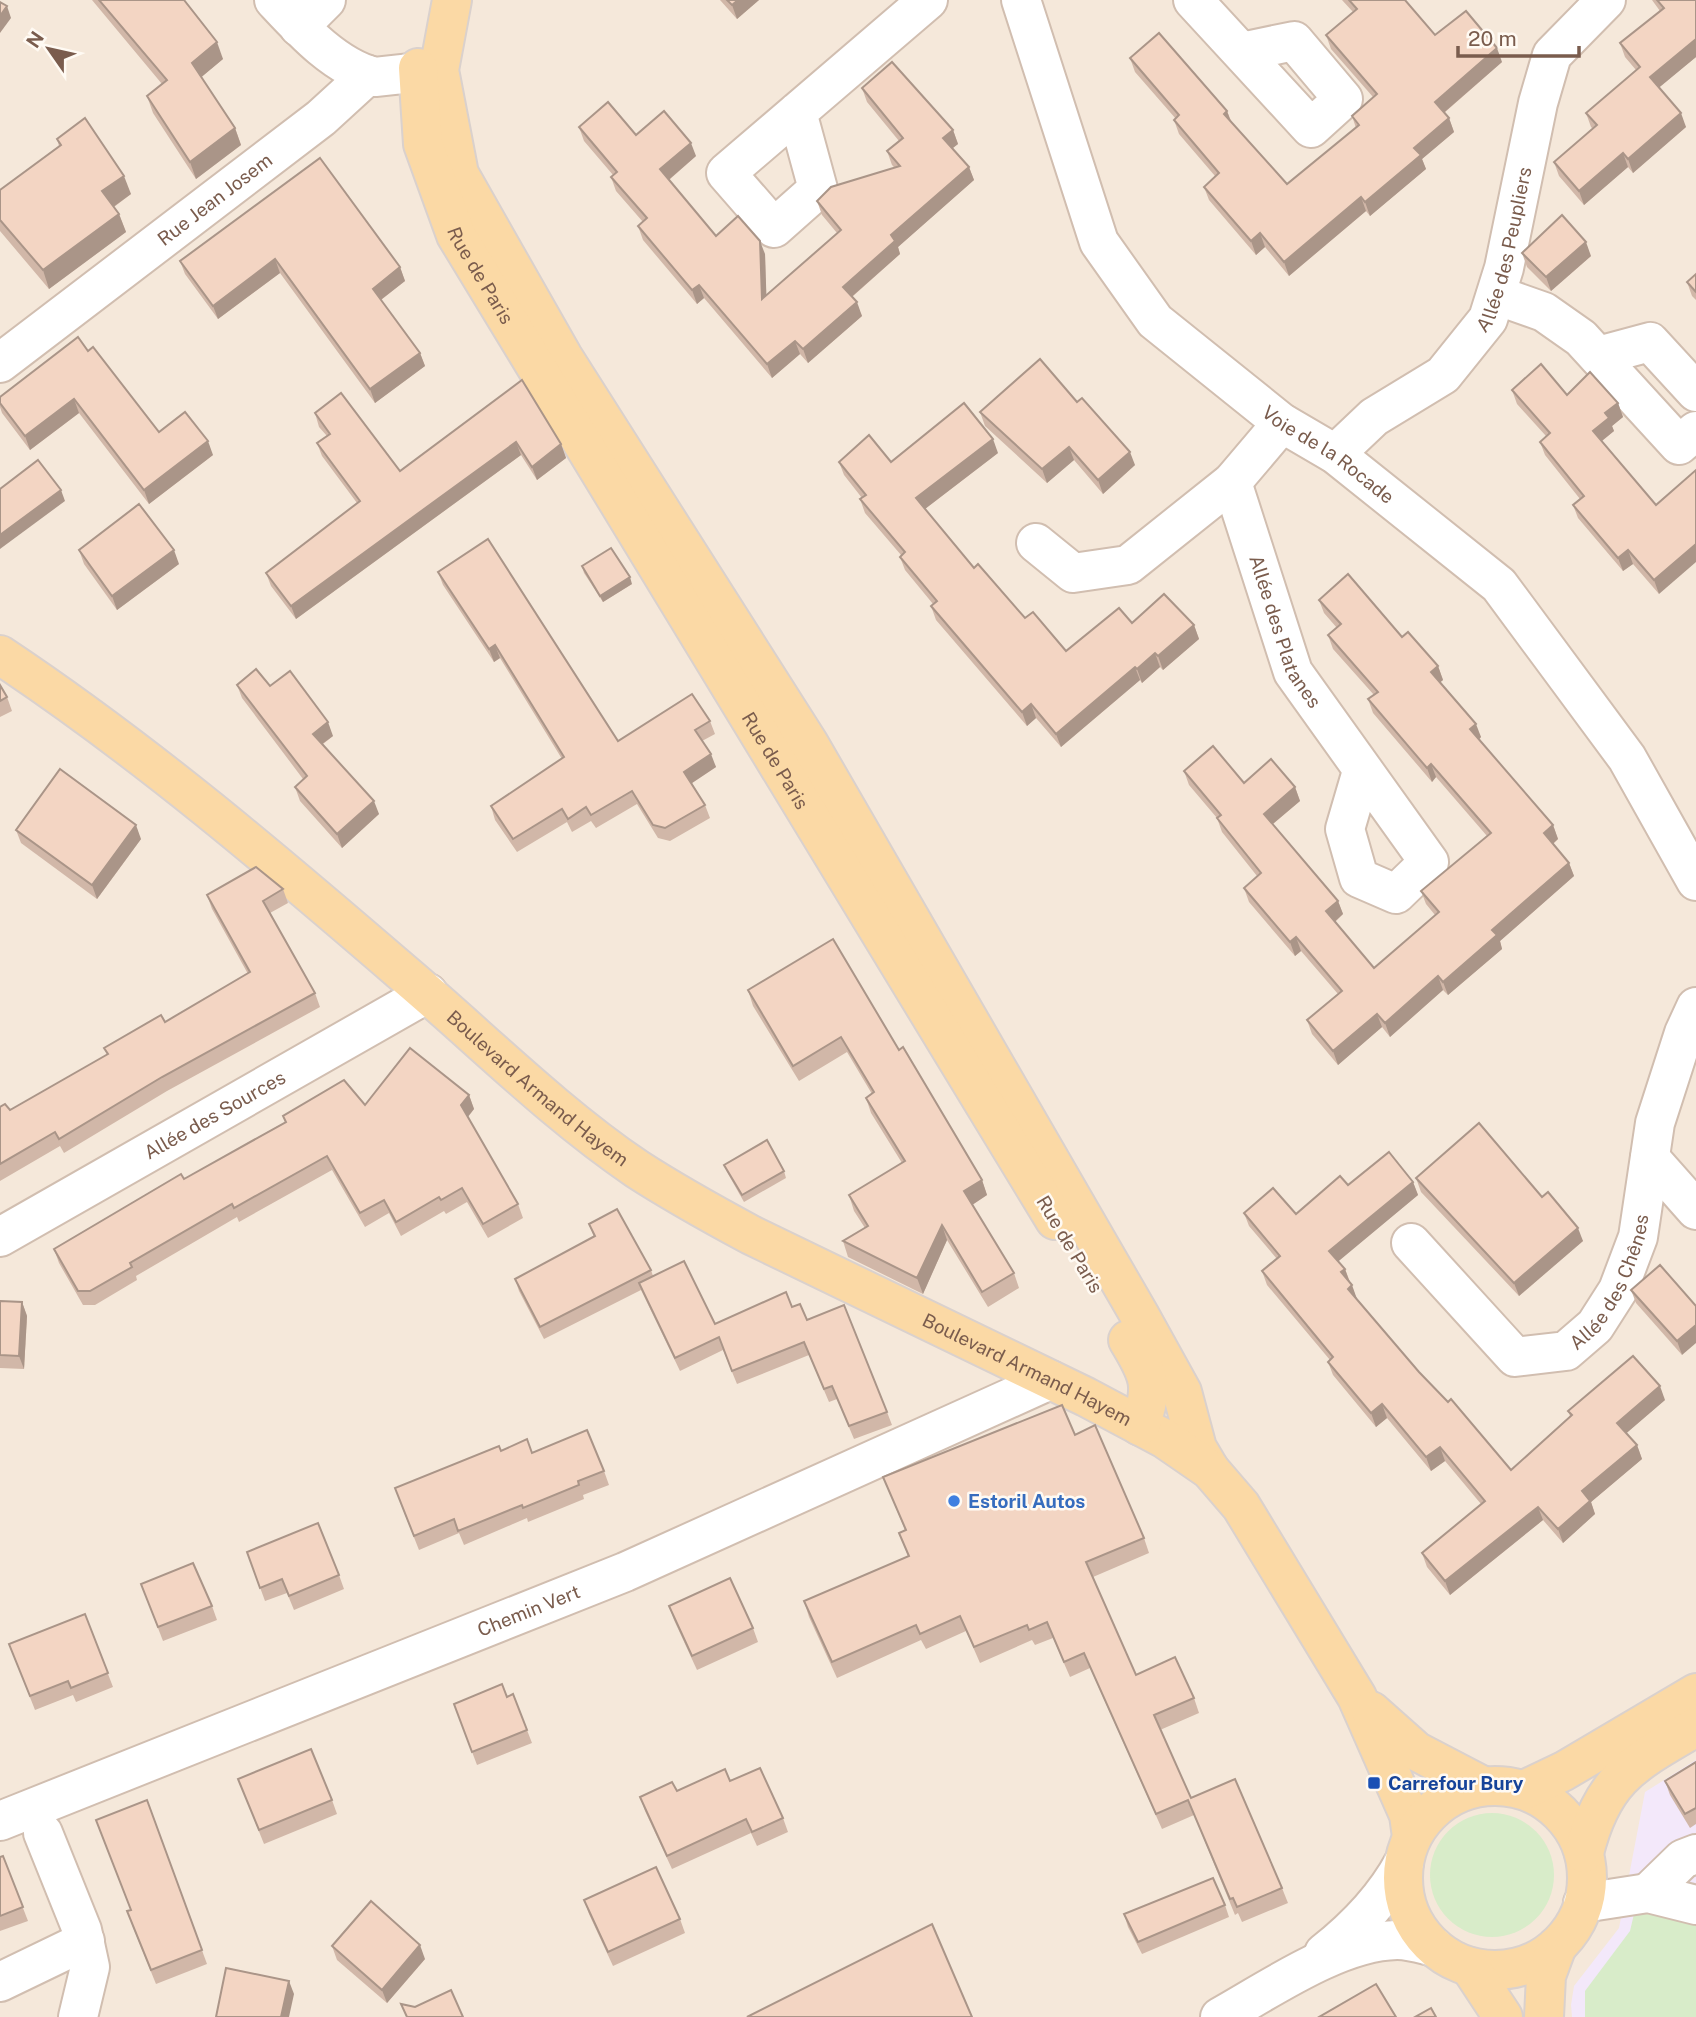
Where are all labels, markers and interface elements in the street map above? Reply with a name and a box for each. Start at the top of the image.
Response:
north arrow [14,14,84,84]
scale bar [1458,14,1579,58]
text: 20 m [1468,26,1517,51]
text: N [22,27,48,52]
street label: Rue Jean Josem [153,149,276,250]
street label: Allée des Peupliers [1471,165,1536,336]
street label: Rue de Paris [443,224,518,328]
street label: Voie de la Rocade [1258,401,1399,508]
street label: Allée des Platanes [1245,552,1326,712]
street label: Rue de Paris [738,708,813,813]
street label: Boulevard Armand Hayem [443,1005,633,1171]
street label: Allée des Sources [140,1066,289,1164]
street label: Rue de Paris [1032,1191,1108,1297]
street label: Allée des Chênes [1565,1213,1652,1354]
street label: Boulevard Armand Hayem [919,1309,1135,1430]
place label: Estoril Autos [968,1490,1085,1512]
marker: Estoril Autos [946,1493,962,1509]
street label: Chemin Vert [474,1580,583,1641]
place label: Carrefour Bury [1388,1772,1524,1794]
marker: Carrefour Bury [1366,1775,1382,1791]

